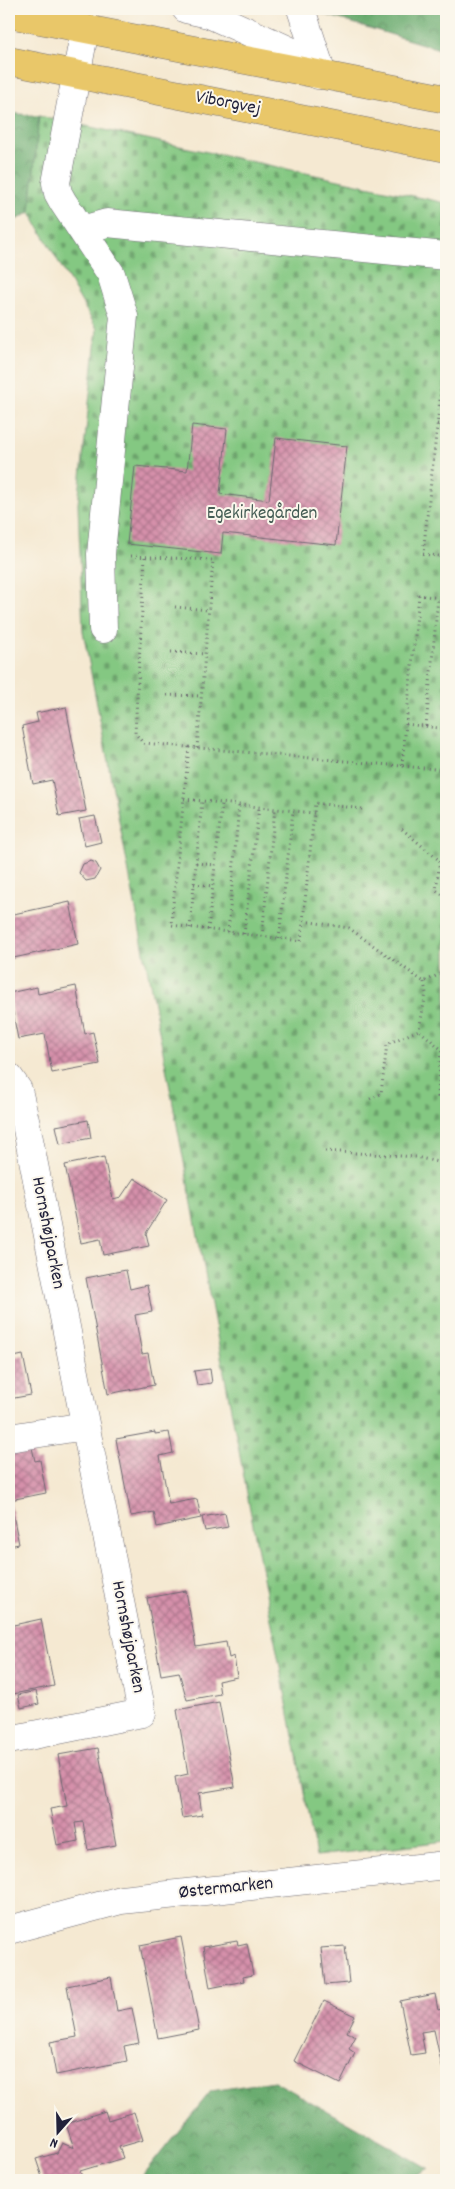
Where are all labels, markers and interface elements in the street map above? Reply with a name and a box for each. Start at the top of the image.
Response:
street label: Viborgvej [193,84,263,124]
park label: Egekirkegården [207,501,317,528]
street label: Hornshøjparken [23,1175,71,1291]
street label: Hornshøjparken [103,1579,151,1695]
street label: Østermarken [177,1871,275,1907]
north arrow [32,2106,82,2156]
text: N [47,2132,61,2153]

